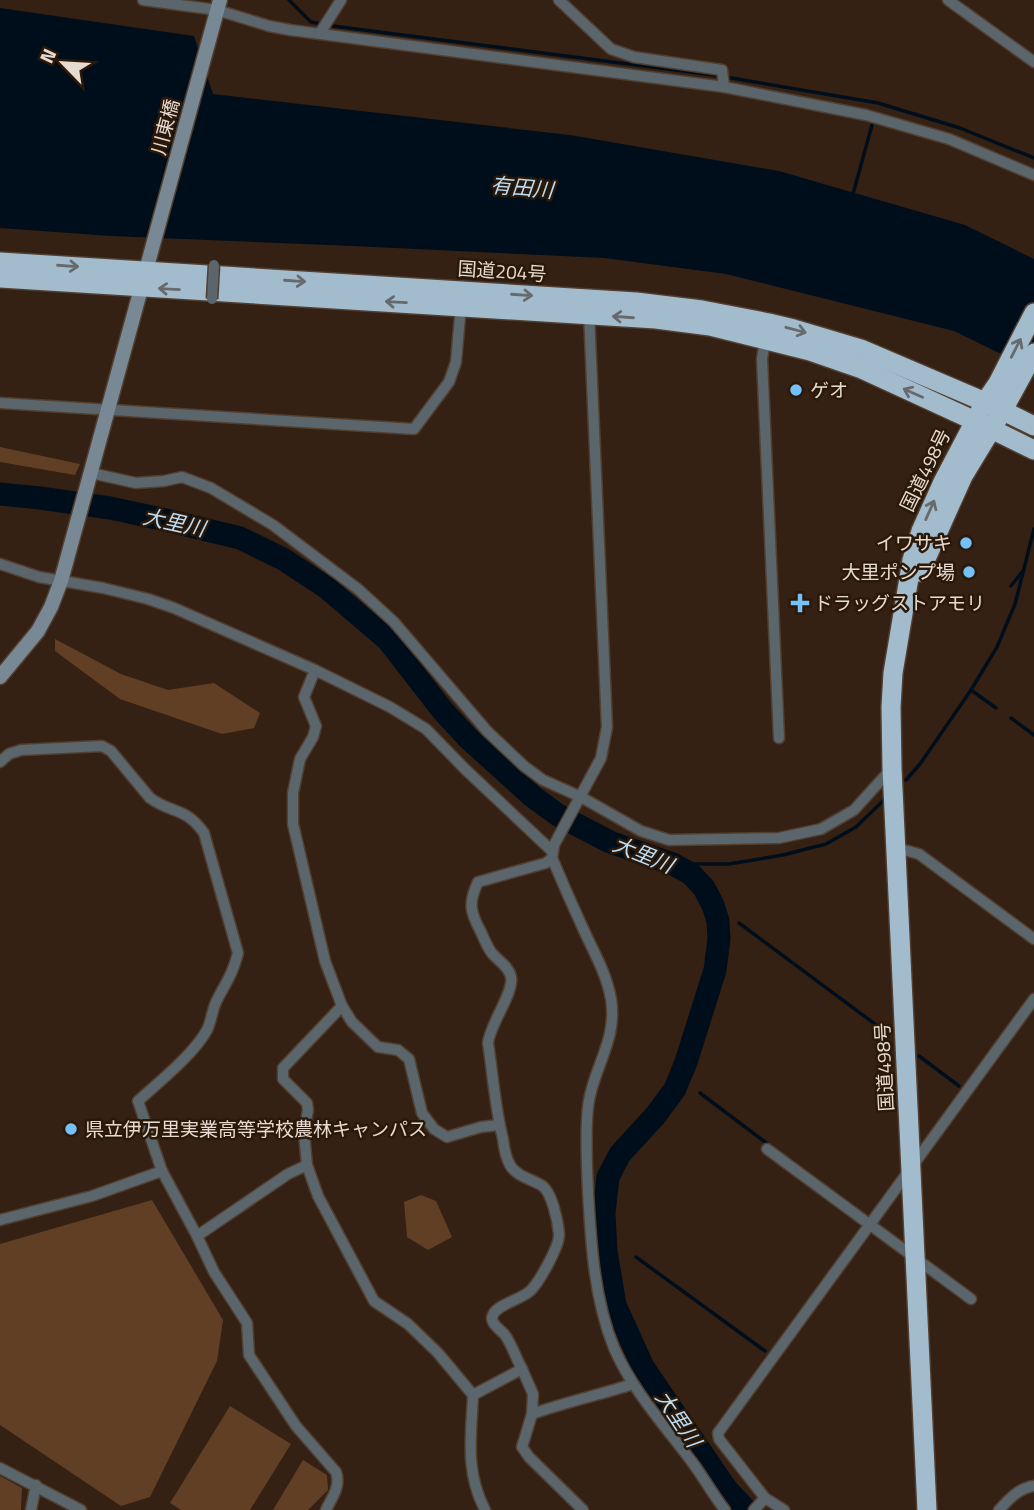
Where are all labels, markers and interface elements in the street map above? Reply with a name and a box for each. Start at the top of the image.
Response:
north arrow [28,28,98,98]
text: N [31,44,63,68]
street label: 川東橋 [143,96,186,158]
water label: 有田川 [489,168,557,206]
street label: 国道204号 [457,253,547,288]
one-way arrow [56,260,79,273]
one-way arrow [283,275,306,288]
one-way arrow [158,282,181,295]
one-way arrow [510,289,533,302]
one-way arrow [385,296,408,309]
one-way arrow [613,310,635,323]
one-way arrow [784,324,807,337]
one-way arrow [1010,338,1023,359]
place label: ゲオ [810,375,848,404]
marker: ゲオ [788,382,804,398]
one-way arrow [902,385,923,398]
street label: 国道498号 [892,423,957,516]
one-way arrow [924,499,937,521]
water label: 大里川 [140,500,210,545]
place label: イワサキ [876,528,952,557]
marker: イワサキ [958,535,974,551]
place label: 大里ポンプ場 [842,557,955,586]
marker: 大里ポンプ場 [961,564,977,580]
place label: ドラッグストアモリ [814,588,985,617]
marker: ドラッグストアモリ [792,595,808,611]
water label: 大里川 [608,827,680,881]
street label: 国道498号 [867,1022,900,1112]
place label: 県立伊万里実業高等学校農林キャンパス [85,1114,427,1143]
marker: 県立伊万里実業高等学校農林キャンパス [63,1121,79,1137]
water label: 大里川 [648,1383,711,1455]

